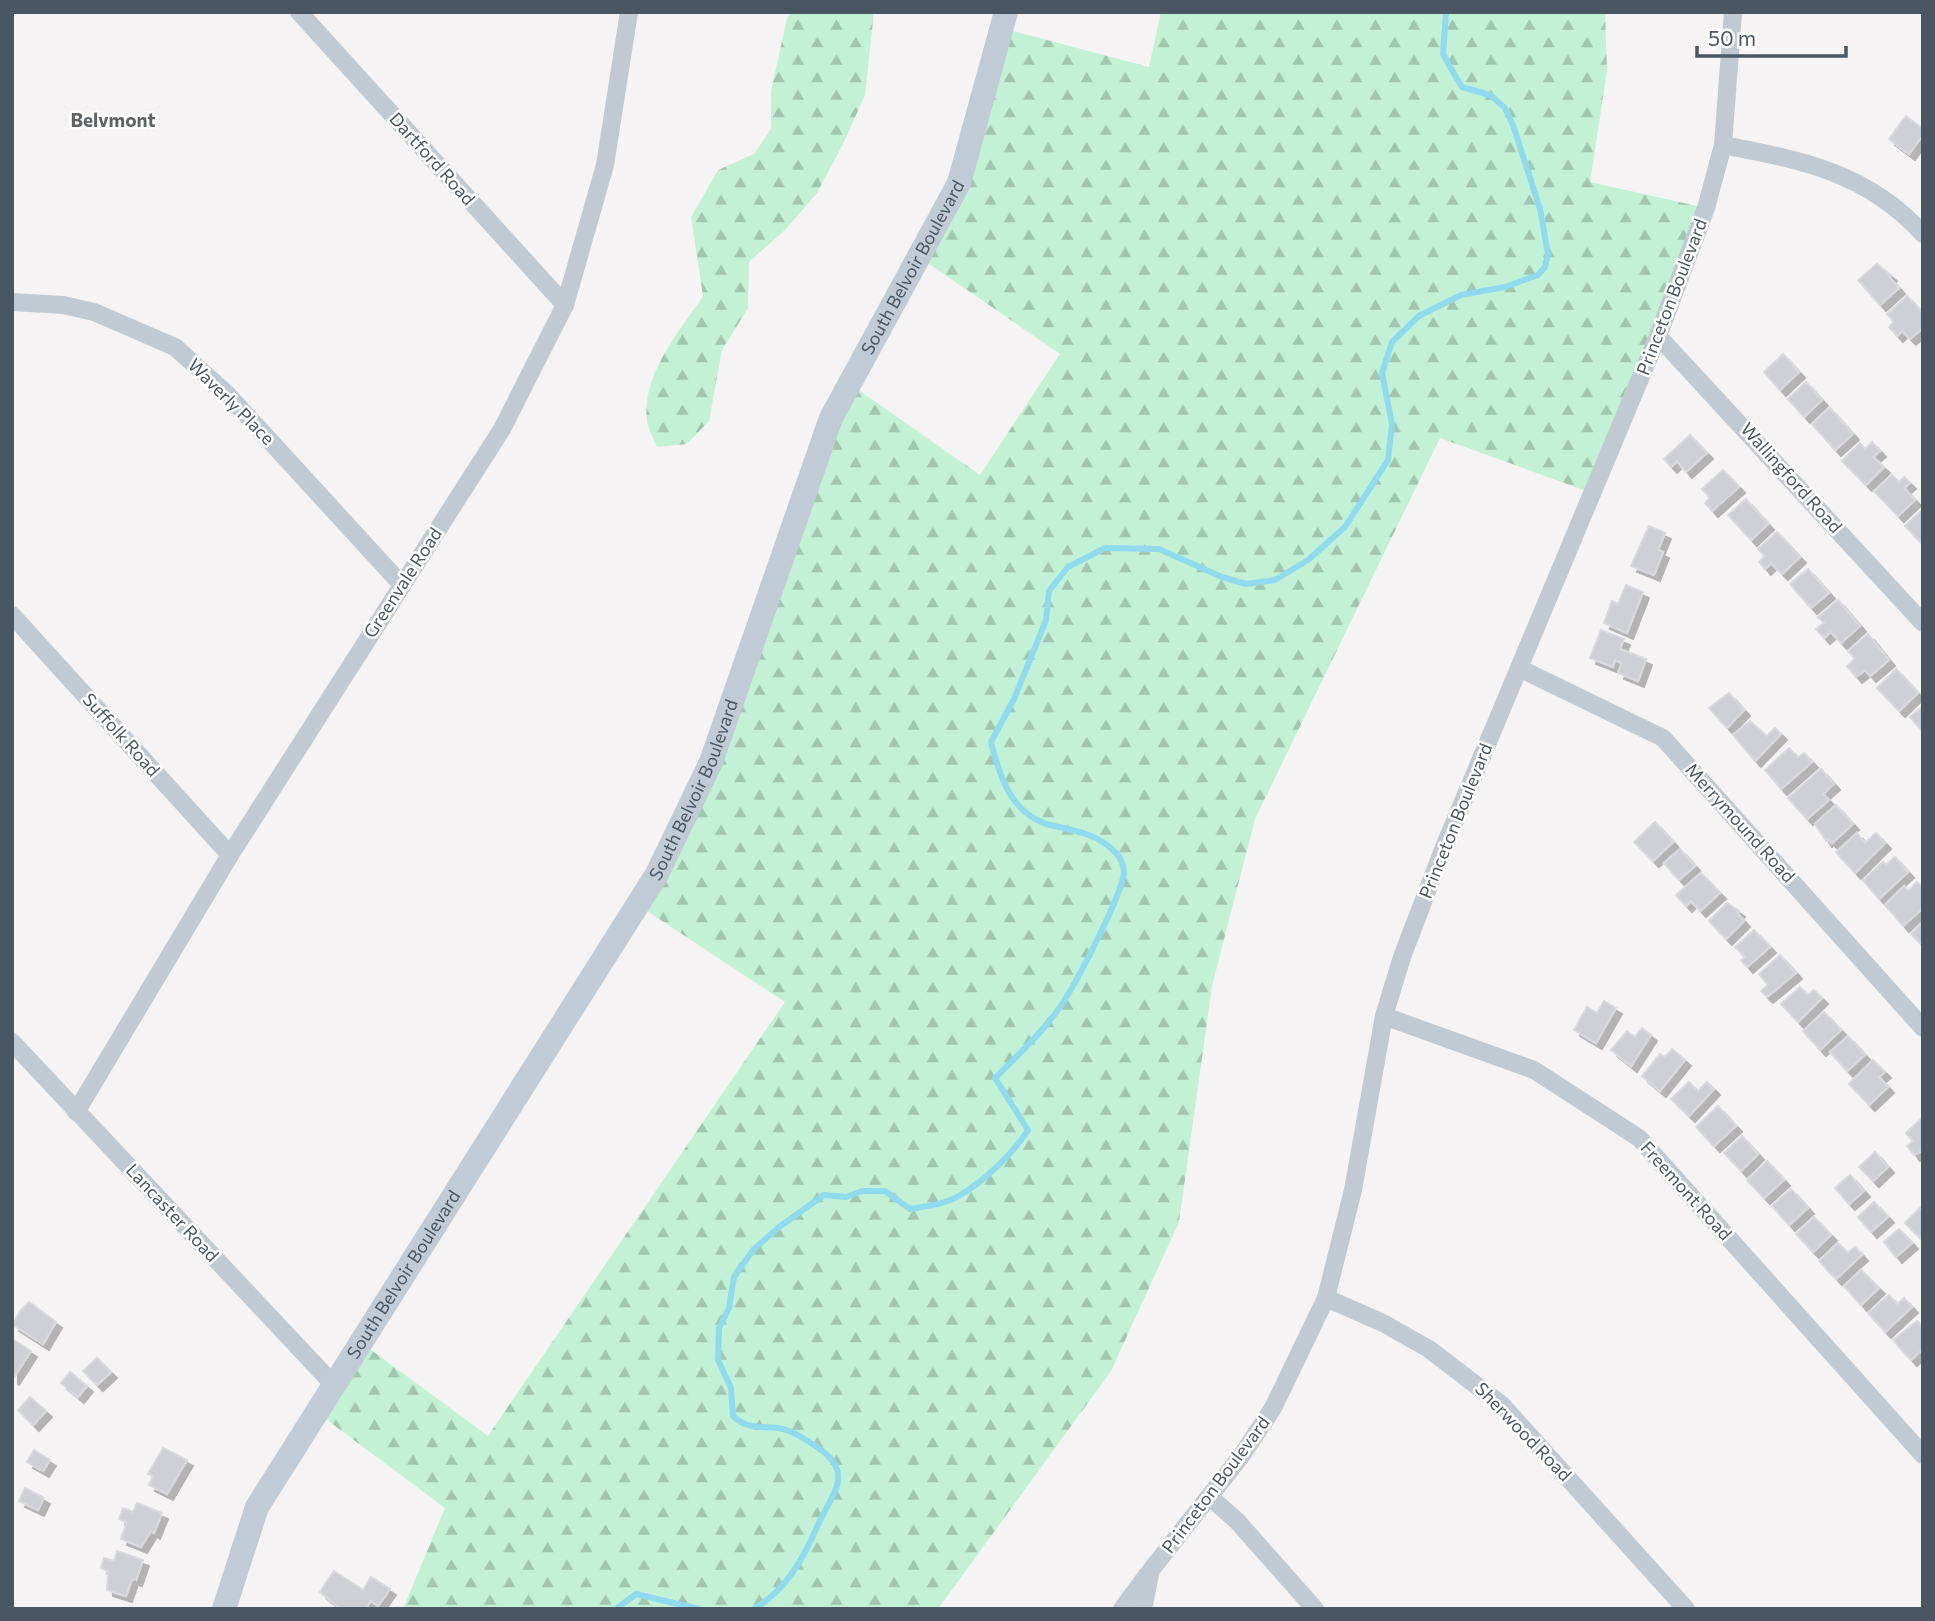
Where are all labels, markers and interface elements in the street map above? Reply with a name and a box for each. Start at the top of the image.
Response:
scale bar [1697,14,1846,58]
text: 50 m [1708,25,1756,50]
street label: Dartford Road [385,107,480,209]
district label: Belvmont [70,108,156,131]
street label: South Belvoir Boulevard [856,176,968,358]
street label: Princeton Boulevard [1631,215,1711,378]
street label: Waverly Place [184,353,280,449]
street label: Wallingford Road [1736,418,1847,537]
street label: Greenvale Road [358,523,446,642]
street label: Suffolk Road [79,688,165,781]
street label: South Belvoir Boulevard [644,696,742,884]
street label: Princeton Boulevard [1414,740,1496,901]
street label: Merrymound Road [1681,758,1800,887]
street label: Freemont Road [1637,1136,1737,1244]
street label: Lancaster Road [122,1159,224,1266]
street label: South Belvoir Boulevard [341,1186,464,1363]
street label: Sherwood Road [1471,1377,1576,1485]
street label: Princeton Boulevard [1157,1412,1274,1557]

